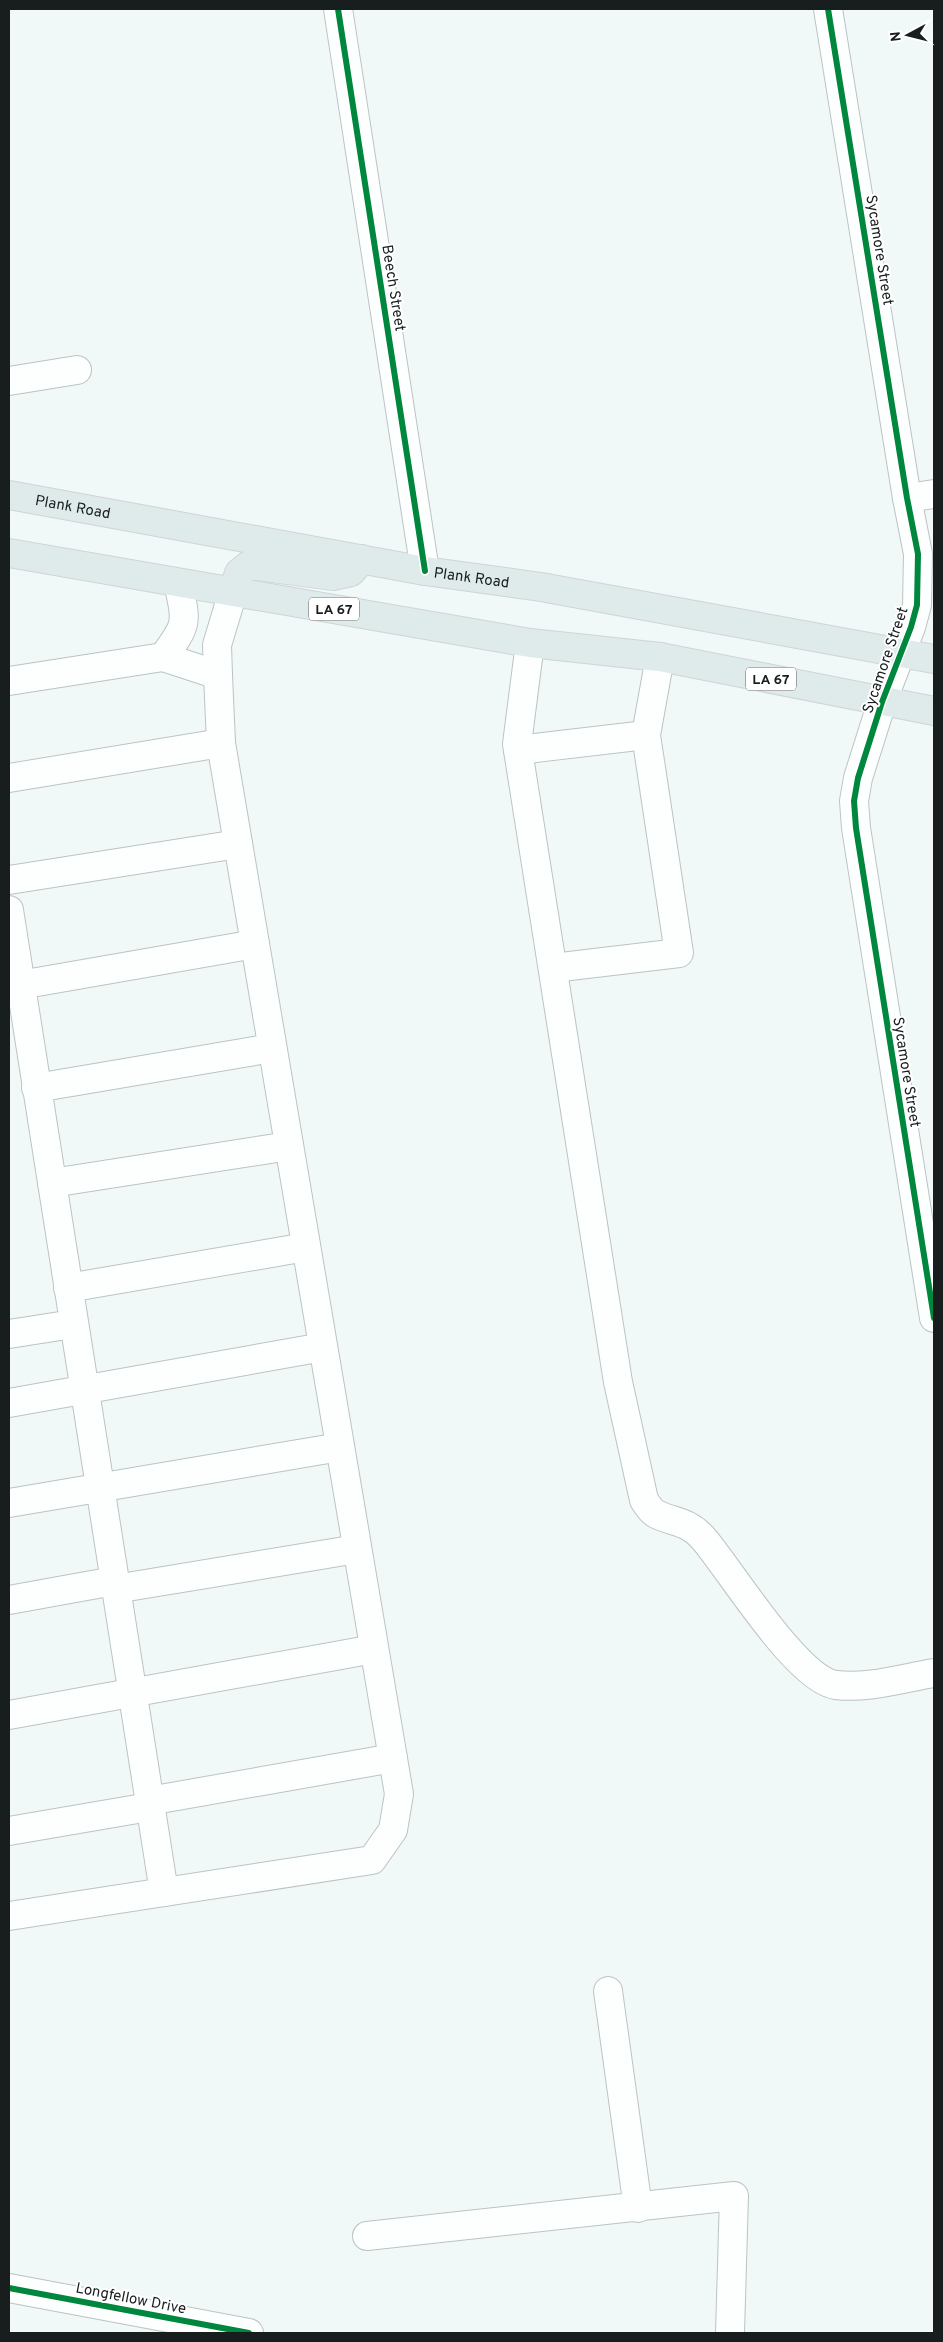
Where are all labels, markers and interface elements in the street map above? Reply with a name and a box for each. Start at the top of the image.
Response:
north arrow [883,10,933,60]
text: N [888,30,906,42]
street label: Sycamore Street [860,194,897,307]
street label: Beech Street [376,244,409,333]
street label: Plank Road [33,492,112,524]
street label: Plank Road [432,564,511,594]
road number: LA 67 [309,598,359,620]
street label: Sycamore Street [859,605,914,716]
road number: LA 67 [746,668,796,691]
street label: Sycamore Street [887,1016,924,1129]
street label: Longfellow Drive [74,2279,188,2320]

